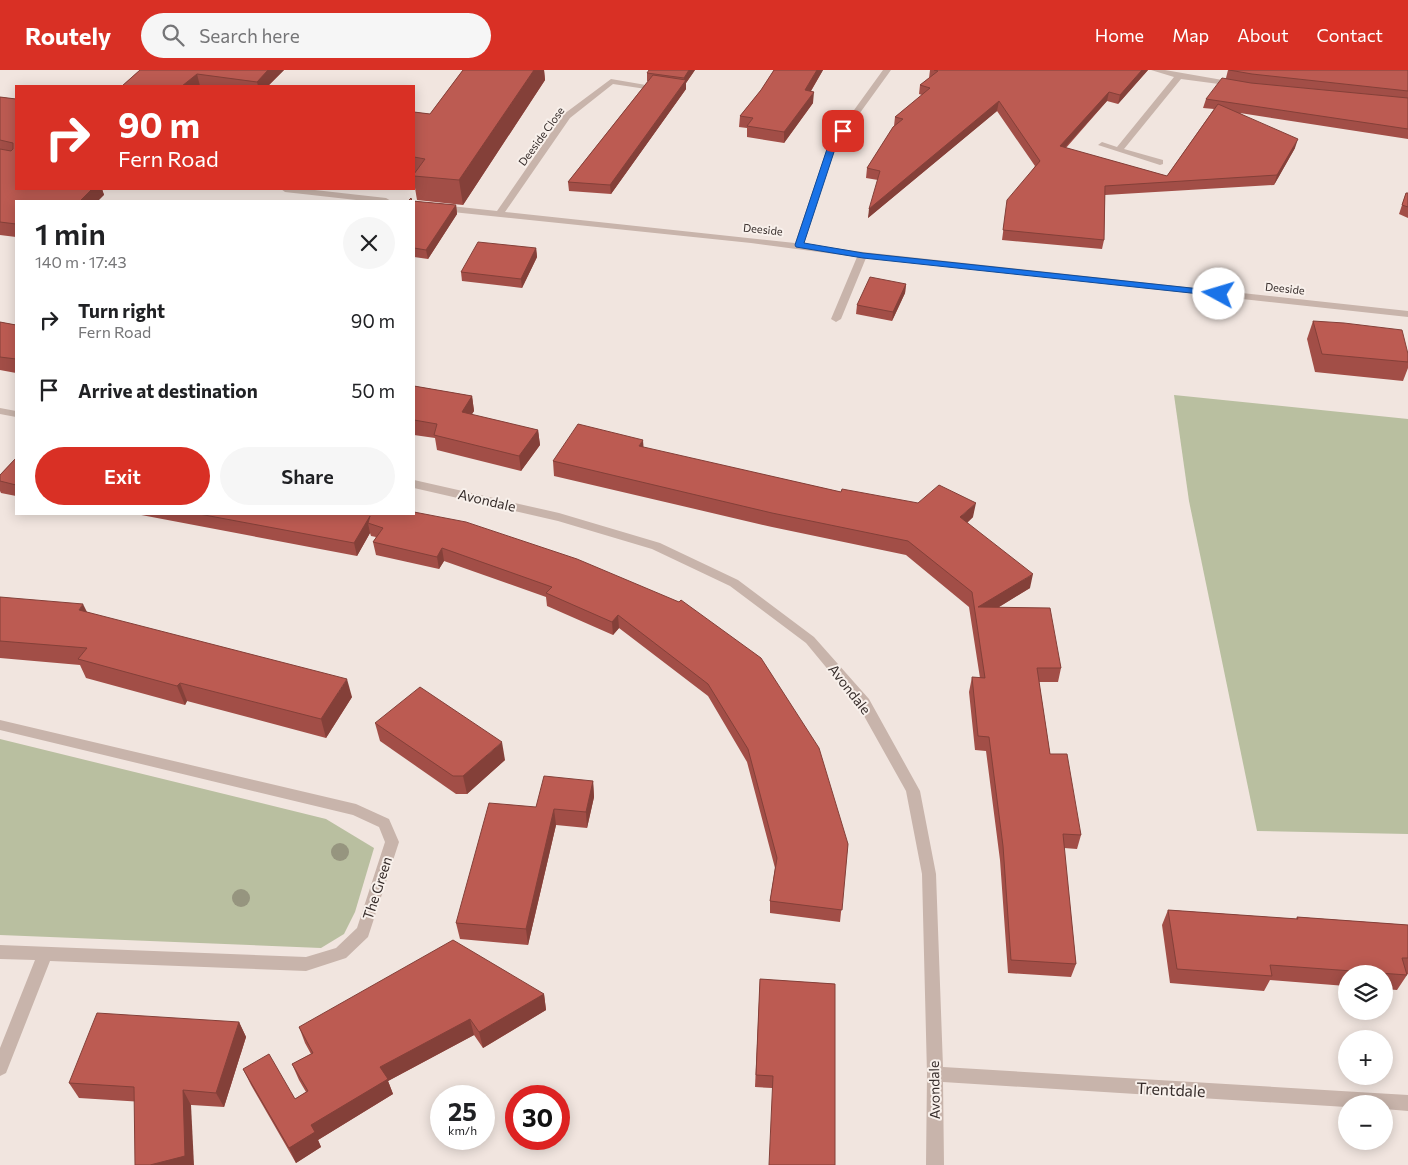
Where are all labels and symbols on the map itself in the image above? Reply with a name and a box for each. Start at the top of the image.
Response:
street label: Deeside Close [515,104,567,168]
pin [822,110,864,152]
street label: Deeside [743,220,784,238]
position arrow [1192,267,1244,319]
street label: Deeside [1265,279,1306,297]
street label: Avondale [456,485,518,515]
street label: Avondale [825,661,875,717]
street label: The Green [359,854,395,922]
street label: Avondale [925,1060,943,1120]
street label: Trentdale [1136,1078,1206,1100]
speed limit sign: 30 [505,1085,570,1150]

